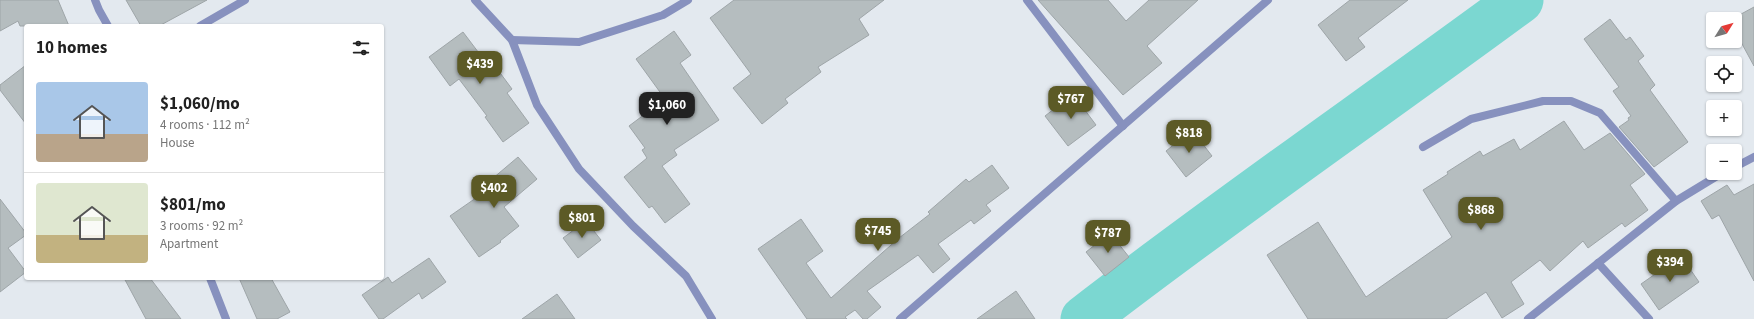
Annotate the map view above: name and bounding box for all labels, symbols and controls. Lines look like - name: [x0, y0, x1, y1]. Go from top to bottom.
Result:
- north arrow: [1706, 12, 1742, 48]
- map controls: [1706, 12, 1742, 180]
- text: 10 homes: [36, 36, 107, 60]
- icon: filters: [350, 37, 372, 59]
- pin: $439: [456, 51, 504, 85]
- text: $439: [466, 55, 494, 73]
- button: locate: [1706, 56, 1742, 92]
- pin: $767: [1047, 86, 1095, 120]
- text: $767: [1057, 90, 1085, 108]
- text: $1,060/mo: [160, 92, 240, 116]
- pin: $1,060: [634, 92, 700, 126]
- text: $1,060: [648, 96, 686, 114]
- icon: home: [68, 98, 116, 146]
- button: +: [1706, 100, 1742, 136]
- text: 4 rooms · 112 m²: [160, 116, 250, 134]
- pin: $818: [1165, 120, 1213, 154]
- text: $818: [1175, 124, 1203, 142]
- text: House: [160, 134, 195, 152]
- button: −: [1706, 144, 1742, 180]
- pin: $402: [470, 175, 518, 209]
- text: $402: [480, 179, 508, 197]
- text: $801/mo: [160, 193, 226, 217]
- pin: $868: [1457, 197, 1505, 231]
- icon: home: [68, 199, 116, 247]
- text: $868: [1467, 201, 1495, 219]
- pin: $801: [558, 205, 606, 239]
- text: $801: [568, 209, 596, 227]
- text: 3 rooms · 92 m²: [160, 217, 243, 235]
- pin: $745: [854, 218, 902, 252]
- pin: $787: [1084, 220, 1132, 254]
- text: $745: [864, 222, 892, 240]
- text: $787: [1094, 224, 1122, 242]
- text: Apartment: [160, 235, 218, 253]
- pin: $394: [1646, 249, 1694, 283]
- text: $394: [1656, 253, 1684, 271]

